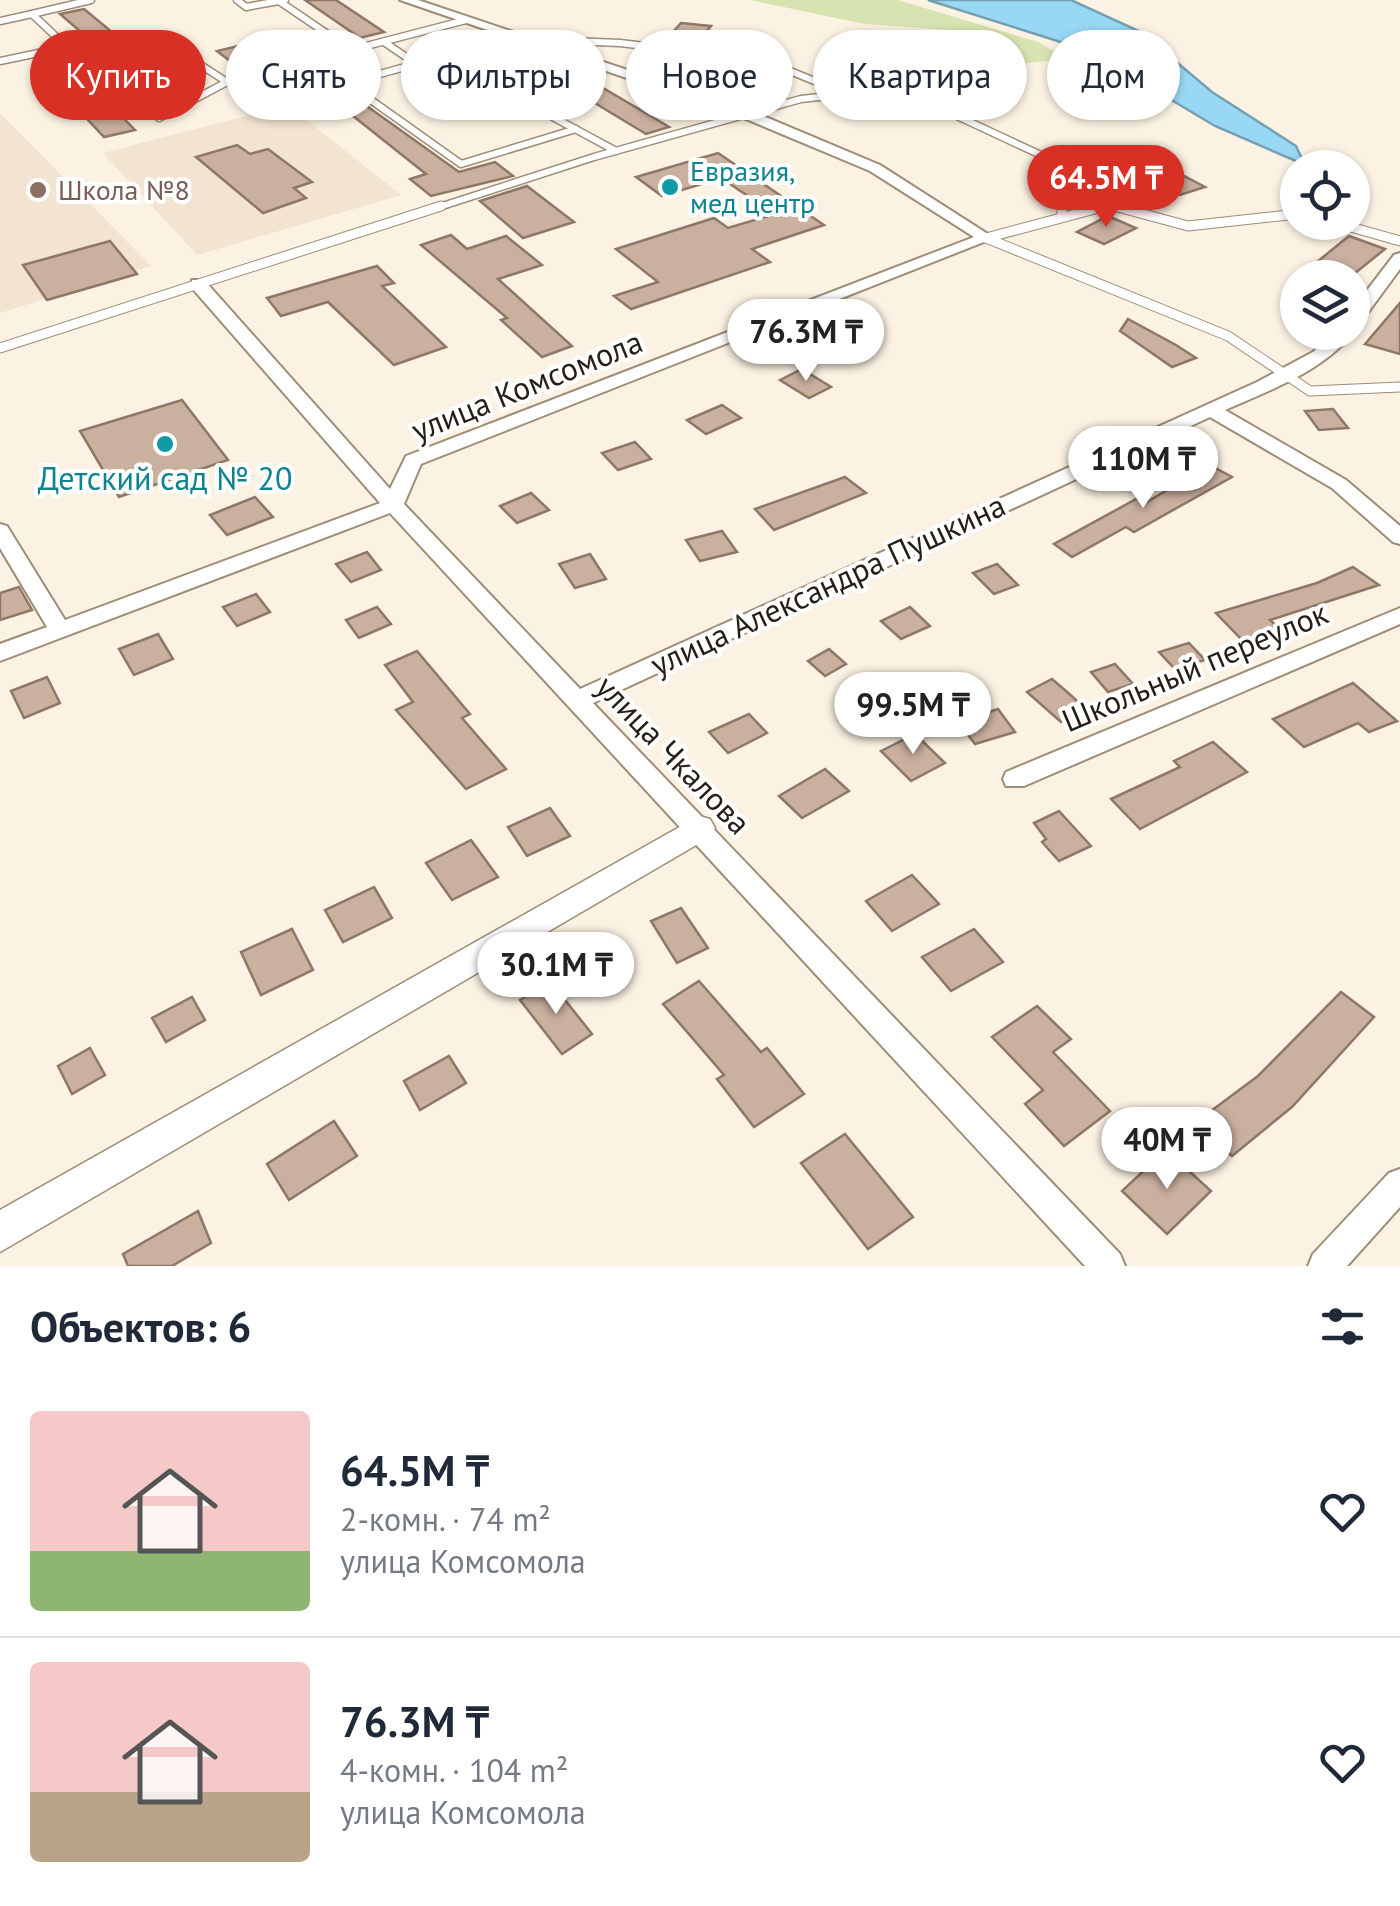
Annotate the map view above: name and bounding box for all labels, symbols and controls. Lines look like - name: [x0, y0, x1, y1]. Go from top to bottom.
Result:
- chip: Купить: [30, 30, 206, 120]
- chip: Снять: [226, 30, 381, 120]
- chip: Фильтры: [401, 30, 606, 120]
- chip: Новое: [626, 30, 793, 120]
- chip: Квартира: [813, 30, 1027, 120]
- chip: Дом: [1047, 30, 1180, 120]
- pin: 64.5M ₸: [1014, 145, 1198, 230]
- map controls: [1280, 150, 1370, 350]
- button: locate: [1280, 150, 1370, 240]
- place label: Евразия, мед центр: [690, 152, 815, 221]
- text: 64.5M ₸: [1049, 156, 1163, 198]
- place label: Школа №8: [58, 171, 190, 208]
- marker: Евразия, мед центр: [659, 176, 681, 198]
- marker: Школа №8: [27, 179, 49, 201]
- button: layers: [1280, 260, 1370, 350]
- pin: 76.3M ₸: [714, 299, 898, 384]
- text: 76.3M ₸: [749, 310, 863, 352]
- street label: улица Комсомола: [405, 320, 648, 451]
- pin: 110M ₸: [1062, 426, 1224, 511]
- marker: Детский сад № 20: [154, 433, 176, 455]
- text: 110M ₸: [1090, 437, 1196, 479]
- place label: Детский сад № 20: [38, 457, 292, 499]
- street label: улица Александра Пушкина: [643, 483, 1012, 685]
- street label: Школьный переулок: [1055, 591, 1335, 741]
- street label: улица Чкалова: [587, 666, 760, 843]
- pin: 99.5M ₸: [821, 672, 1005, 757]
- text: 99.5M ₸: [856, 683, 970, 725]
- pin: 30.1M ₸: [464, 932, 648, 1017]
- text: 30.1M ₸: [499, 943, 613, 985]
- pin: 40M ₸: [1097, 1107, 1237, 1192]
- text: 40M ₸: [1123, 1118, 1211, 1160]
- text: Объектов: 6: [30, 1299, 251, 1354]
- icon: filters: [1315, 1299, 1370, 1354]
- text: 64.5M ₸: [340, 1443, 489, 1498]
- icon: home: [110, 1451, 230, 1571]
- icon: heart: [1315, 1484, 1370, 1539]
- text: 2-комн. · 74 m²: [340, 1498, 551, 1540]
- text: улица Комсомола: [340, 1540, 586, 1582]
- text: 76.3M ₸: [340, 1694, 489, 1749]
- icon: home: [110, 1702, 230, 1822]
- icon: heart: [1315, 1735, 1370, 1790]
- text: 4-комн. · 104 m²: [340, 1749, 568, 1791]
- text: улица Комсомола: [340, 1791, 586, 1833]

